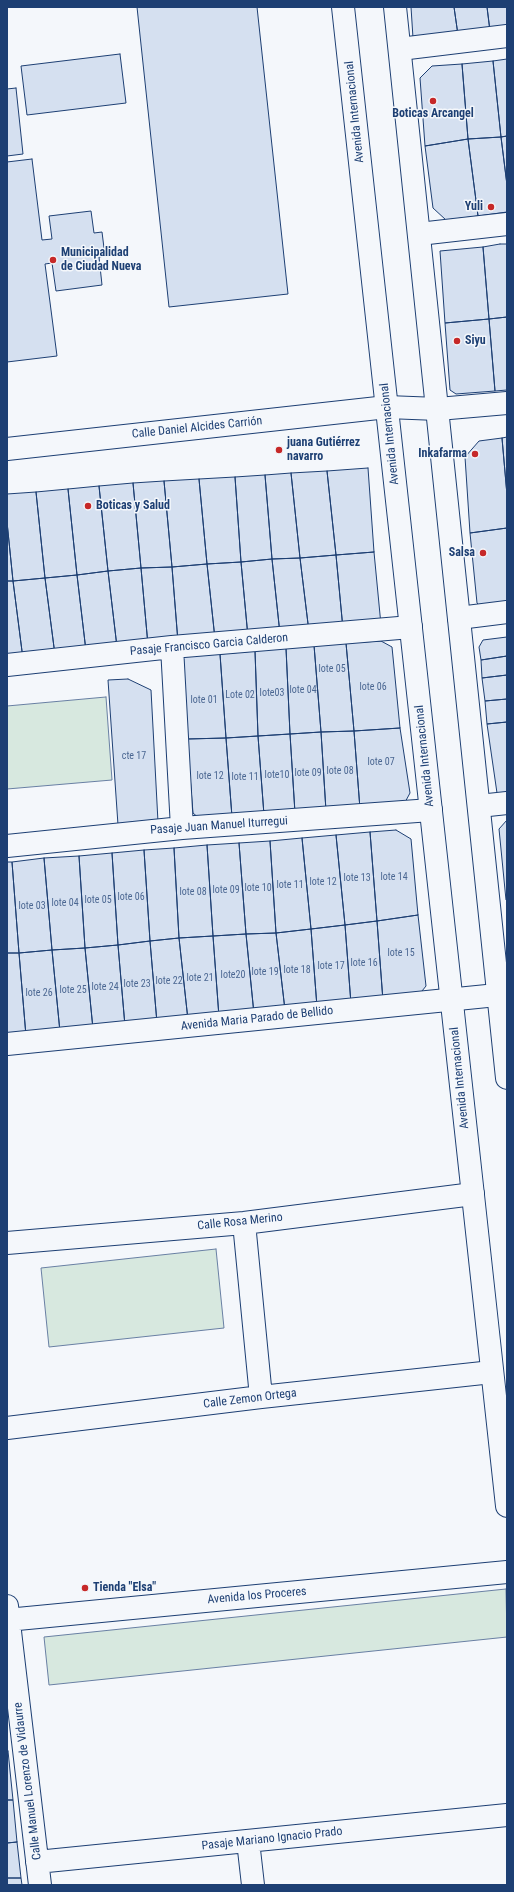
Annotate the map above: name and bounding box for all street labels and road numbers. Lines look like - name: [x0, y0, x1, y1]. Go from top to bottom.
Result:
- street label: Avenida Internacional: [342, 60, 368, 164]
- street label: Avenida Internacional: [377, 382, 403, 486]
- street label: Calle Daniel Alcides Carrión: [131, 414, 263, 442]
- street label: Pasaje Francisco Garcia Calderon: [129, 631, 289, 659]
- street label: Avenida Internacional: [412, 704, 438, 808]
- street label: Pasaje Juan Manuel Iturregui: [150, 814, 288, 838]
- street label: Avenida Maria Parado de Bellido: [180, 1004, 334, 1034]
- street label: Avenida Internacional: [447, 1026, 473, 1130]
- street label: Calle Rosa Merino: [197, 1210, 283, 1234]
- street label: Calle Zemon Ortega: [203, 1386, 297, 1412]
- street label: Avenida los Proceres: [207, 1584, 307, 1608]
- street label: Calle Manuel Lorenzo de Vidaurre: [11, 1701, 45, 1861]
- street label: Pasaje Mariano Ignacio Prado: [201, 1824, 343, 1854]

